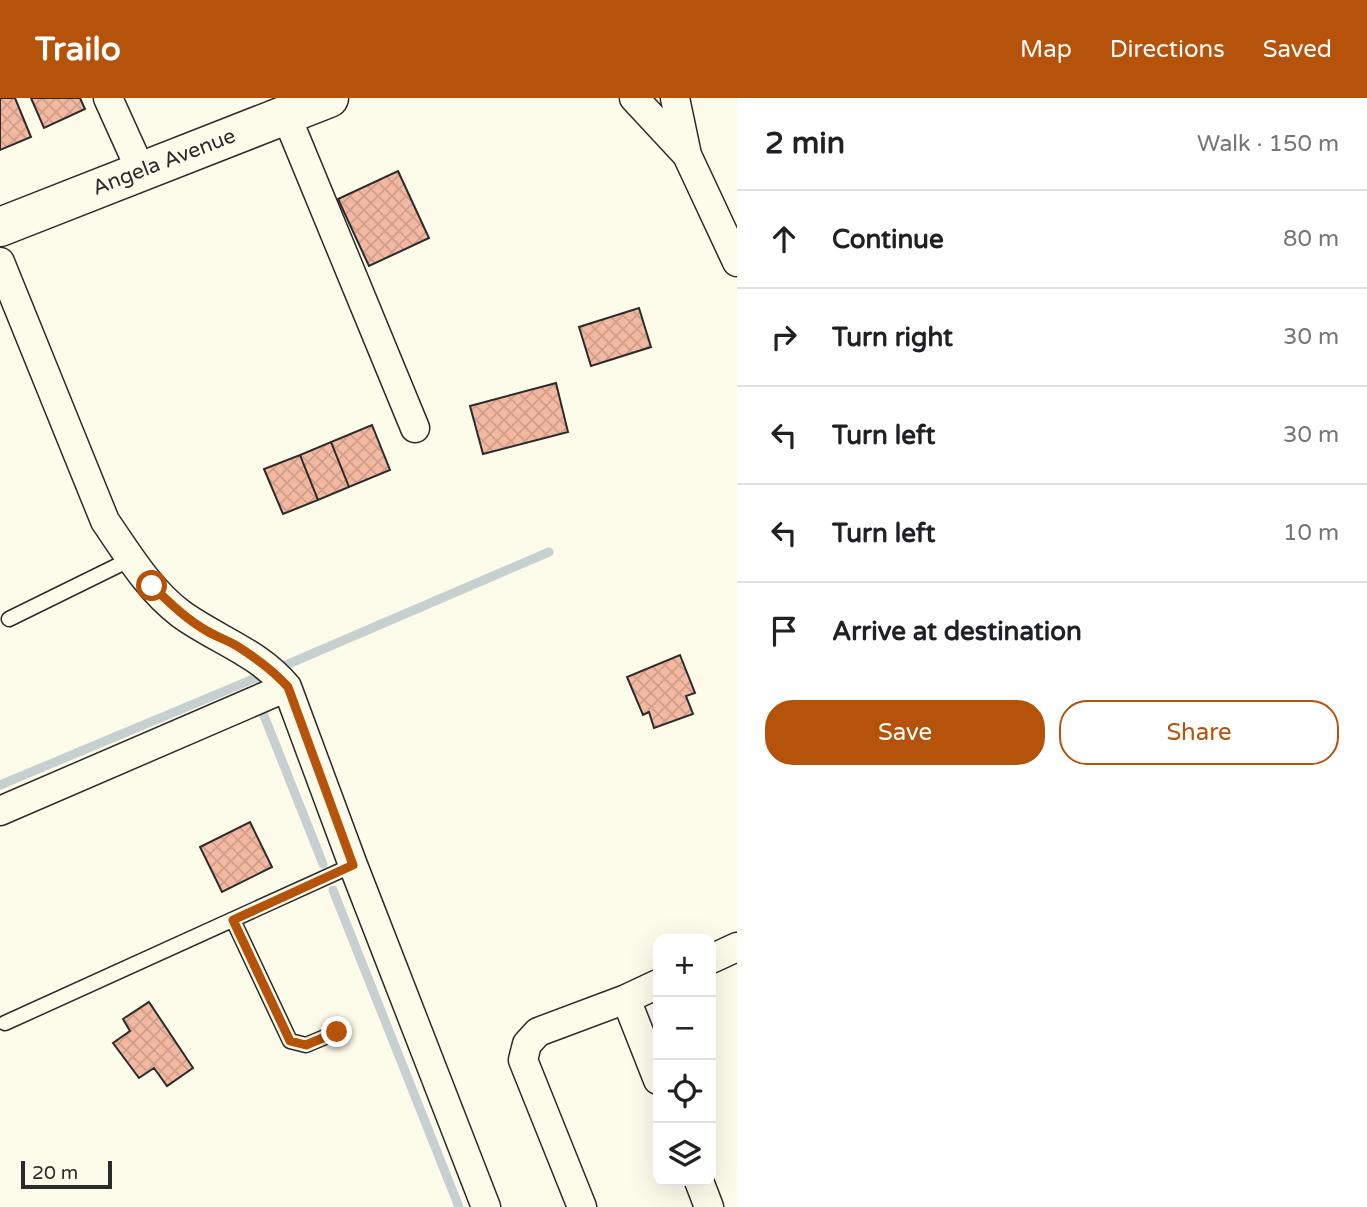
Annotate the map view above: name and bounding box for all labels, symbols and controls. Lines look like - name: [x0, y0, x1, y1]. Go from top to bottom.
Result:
- text: Trailo: [35, 30, 121, 69]
- text: Map: [1020, 35, 1072, 64]
- text: Directions: [1110, 35, 1225, 64]
- text: Saved: [1263, 35, 1332, 64]
- street label: Angela Avenue: [89, 123, 239, 201]
- text: 2 min: [765, 125, 845, 162]
- text: Walk · 150 m: [1197, 130, 1339, 158]
- icon: ahead: [765, 220, 803, 258]
- text: Continue: [832, 224, 944, 255]
- text: 80 m: [1283, 225, 1339, 253]
- icon: right: [765, 318, 803, 356]
- text: Turn right: [832, 322, 953, 353]
- text: 30 m: [1283, 323, 1339, 351]
- icon: left: [765, 416, 803, 454]
- text: Turn left: [832, 420, 935, 451]
- text: 30 m: [1283, 421, 1339, 449]
- icon: left: [765, 514, 803, 552]
- text: Turn left: [832, 518, 935, 549]
- text: 10 m: [1283, 519, 1339, 547]
- route start: [136, 570, 167, 601]
- icon: arrive: [765, 612, 803, 650]
- text: Arrive at destination: [832, 616, 1082, 647]
- button: Save: [765, 700, 1045, 765]
- button: Share: [1059, 700, 1339, 765]
- map controls: [653, 934, 716, 1186]
- button: +: [653, 934, 716, 997]
- button: −: [653, 997, 716, 1060]
- route end: [321, 1016, 352, 1047]
- button: locate: [653, 1060, 716, 1123]
- button: layers: [653, 1123, 716, 1186]
- scale bar: [21, 1158, 112, 1190]
- text: 20 m: [32, 1162, 78, 1184]

